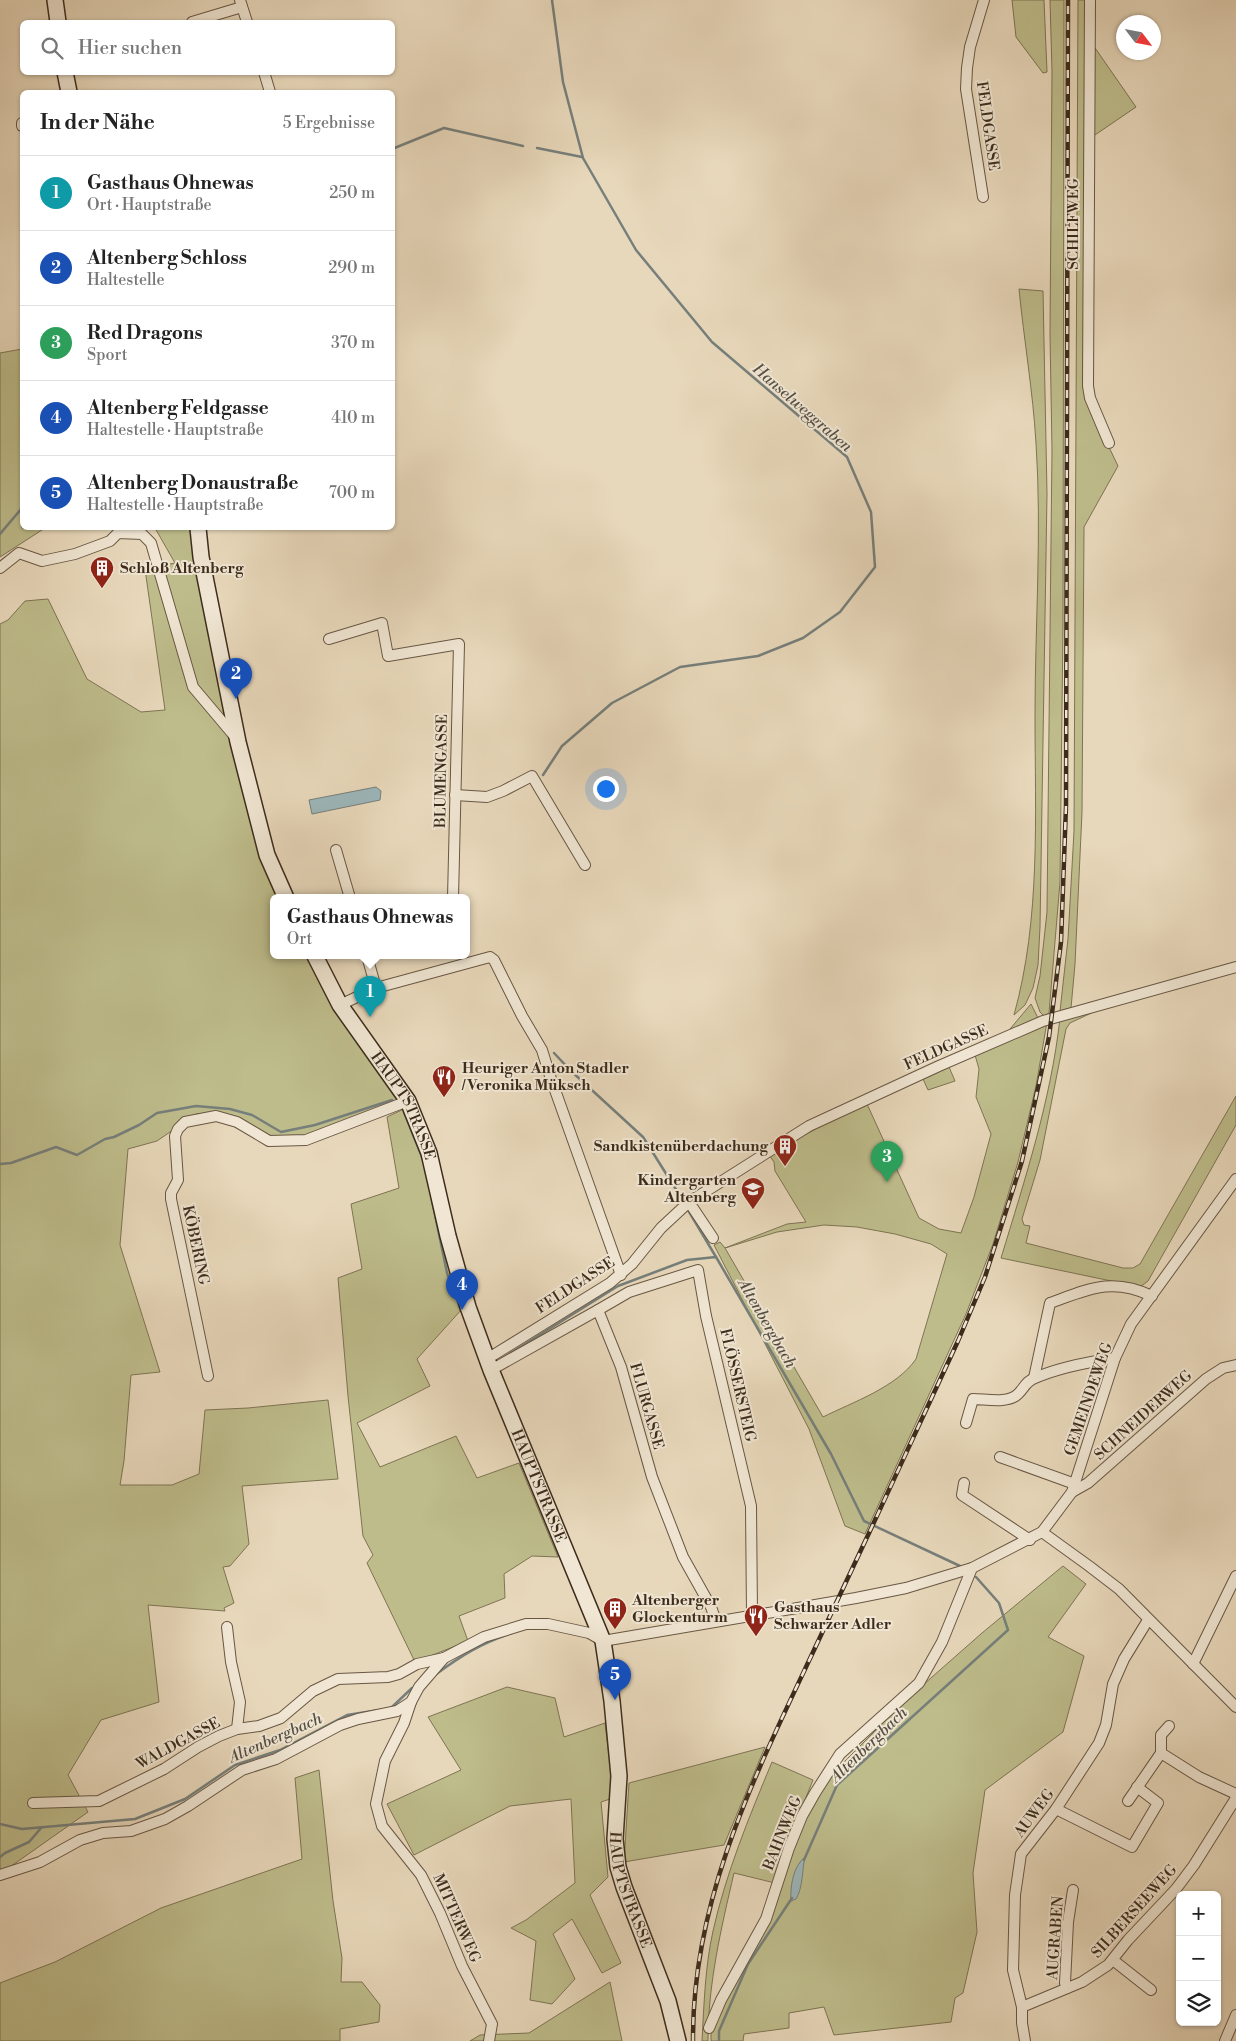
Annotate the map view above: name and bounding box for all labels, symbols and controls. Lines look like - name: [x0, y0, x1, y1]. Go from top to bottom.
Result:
- north arrow: [1116, 15, 1161, 60]
- search box: [20, 20, 395, 75]
- icon: search: [38, 34, 66, 62]
- text: Hier suchen: [78, 36, 182, 60]
- street label: FELDGASSE: [972, 80, 1003, 172]
- text: In der Nähe: [40, 110, 155, 136]
- text: 5 Ergebnisse: [283, 113, 375, 133]
- text: Gasthaus Ohnewas: [87, 171, 254, 195]
- street label: SCHILFWEG: [1064, 178, 1083, 270]
- text: 1: [52, 183, 60, 203]
- text: 250 m: [329, 183, 375, 203]
- text: Ort · Hauptstraße: [87, 195, 212, 215]
- text: Altenberg Schloss: [87, 246, 247, 270]
- text: 2: [51, 258, 61, 278]
- text: 290 m: [328, 258, 375, 278]
- text: Haltestelle: [87, 270, 165, 290]
- text: Red Dragons: [87, 321, 203, 345]
- text: 3: [51, 333, 61, 353]
- text: 370 m: [331, 333, 375, 353]
- text: Sport: [87, 345, 127, 365]
- water label: Hanselweggraben: [748, 358, 857, 457]
- text: Altenberg Feldgasse: [87, 396, 269, 420]
- text: 4: [51, 408, 61, 428]
- text: 410 m: [331, 408, 375, 428]
- text: Haltestelle · Hauptstraße: [87, 420, 264, 440]
- text: Altenberg Donaustraße: [87, 471, 299, 495]
- text: 5: [51, 483, 61, 503]
- text: 700 m: [329, 483, 375, 503]
- text: Haltestelle · Hauptstraße: [87, 495, 264, 515]
- building icon: Schloß Altenberg: [89, 555, 115, 589]
- place label: Schloß Altenberg: [120, 559, 244, 578]
- pin: 2: [220, 658, 252, 699]
- street label: BLUMENGASSE: [431, 714, 452, 829]
- your location: [593, 776, 619, 802]
- popup: [270, 894, 470, 959]
- text: Gasthaus Ohnewas: [287, 905, 453, 929]
- text: Ort: [287, 929, 312, 949]
- pin: 1: [354, 976, 386, 1017]
- street label: FELDGASSE: [901, 1020, 991, 1074]
- street label: HAUPTSTRASSE: [366, 1048, 439, 1162]
- place label: Heuriger Anton Stadler / Veronika Müksch: [461, 1059, 630, 1095]
- restaurant icon: Heuriger Anton Stadler / Veronika Müksch: [431, 1064, 457, 1098]
- building icon: Sandkistenüberdachung: [772, 1133, 798, 1167]
- place label: Sandkistenüberdachung: [594, 1137, 769, 1156]
- pin: 3: [871, 1141, 903, 1182]
- place label: Kindergarten Altenberg: [638, 1171, 737, 1207]
- school or university icon: Kindergarten Altenberg: [740, 1176, 766, 1210]
- street label: KÖBERING: [178, 1203, 214, 1287]
- street label: FELDGASSE: [532, 1253, 618, 1318]
- pin: 4: [446, 1269, 478, 1310]
- water label: Altenbergbach: [732, 1274, 801, 1372]
- street label: FLÖSSERSTEIG: [715, 1326, 761, 1444]
- street label: GEMEINDEWEG: [1060, 1340, 1117, 1458]
- street label: FLURGASSE: [625, 1361, 668, 1452]
- street label: SCHNEIDERWEG: [1090, 1366, 1196, 1464]
- street label: HAUPTSTRASSE: [507, 1426, 570, 1545]
- place label: Altenberger Glockenturm: [631, 1591, 728, 1627]
- building icon: Altenberger Glockenturm: [602, 1596, 628, 1630]
- place label: Gasthaus Schwarzer Adler: [774, 1598, 892, 1634]
- restaurant icon: Gasthaus Schwarzer Adler: [743, 1603, 769, 1637]
- pin: 5: [599, 1659, 631, 1700]
- water label: Altenbergbach: [824, 1703, 912, 1788]
- water label: Altenbergbach: [224, 1708, 325, 1768]
- street label: WALDGASSE: [132, 1713, 224, 1774]
- street label: AUWEG: [1009, 1785, 1059, 1842]
- street label: BAHNWEG: [759, 1793, 806, 1874]
- street label: HAUPTSTRASSE: [605, 1831, 656, 1951]
- street label: SILBERSEEWEG: [1087, 1861, 1181, 1962]
- street label: MITTERWEG: [428, 1871, 485, 1966]
- map controls: [1176, 1891, 1221, 2026]
- button: +: [1176, 1891, 1221, 1936]
- street label: AUGRABEN: [1043, 1895, 1068, 1982]
- button: −: [1176, 1936, 1221, 1981]
- button: layers: [1176, 1981, 1221, 2026]

